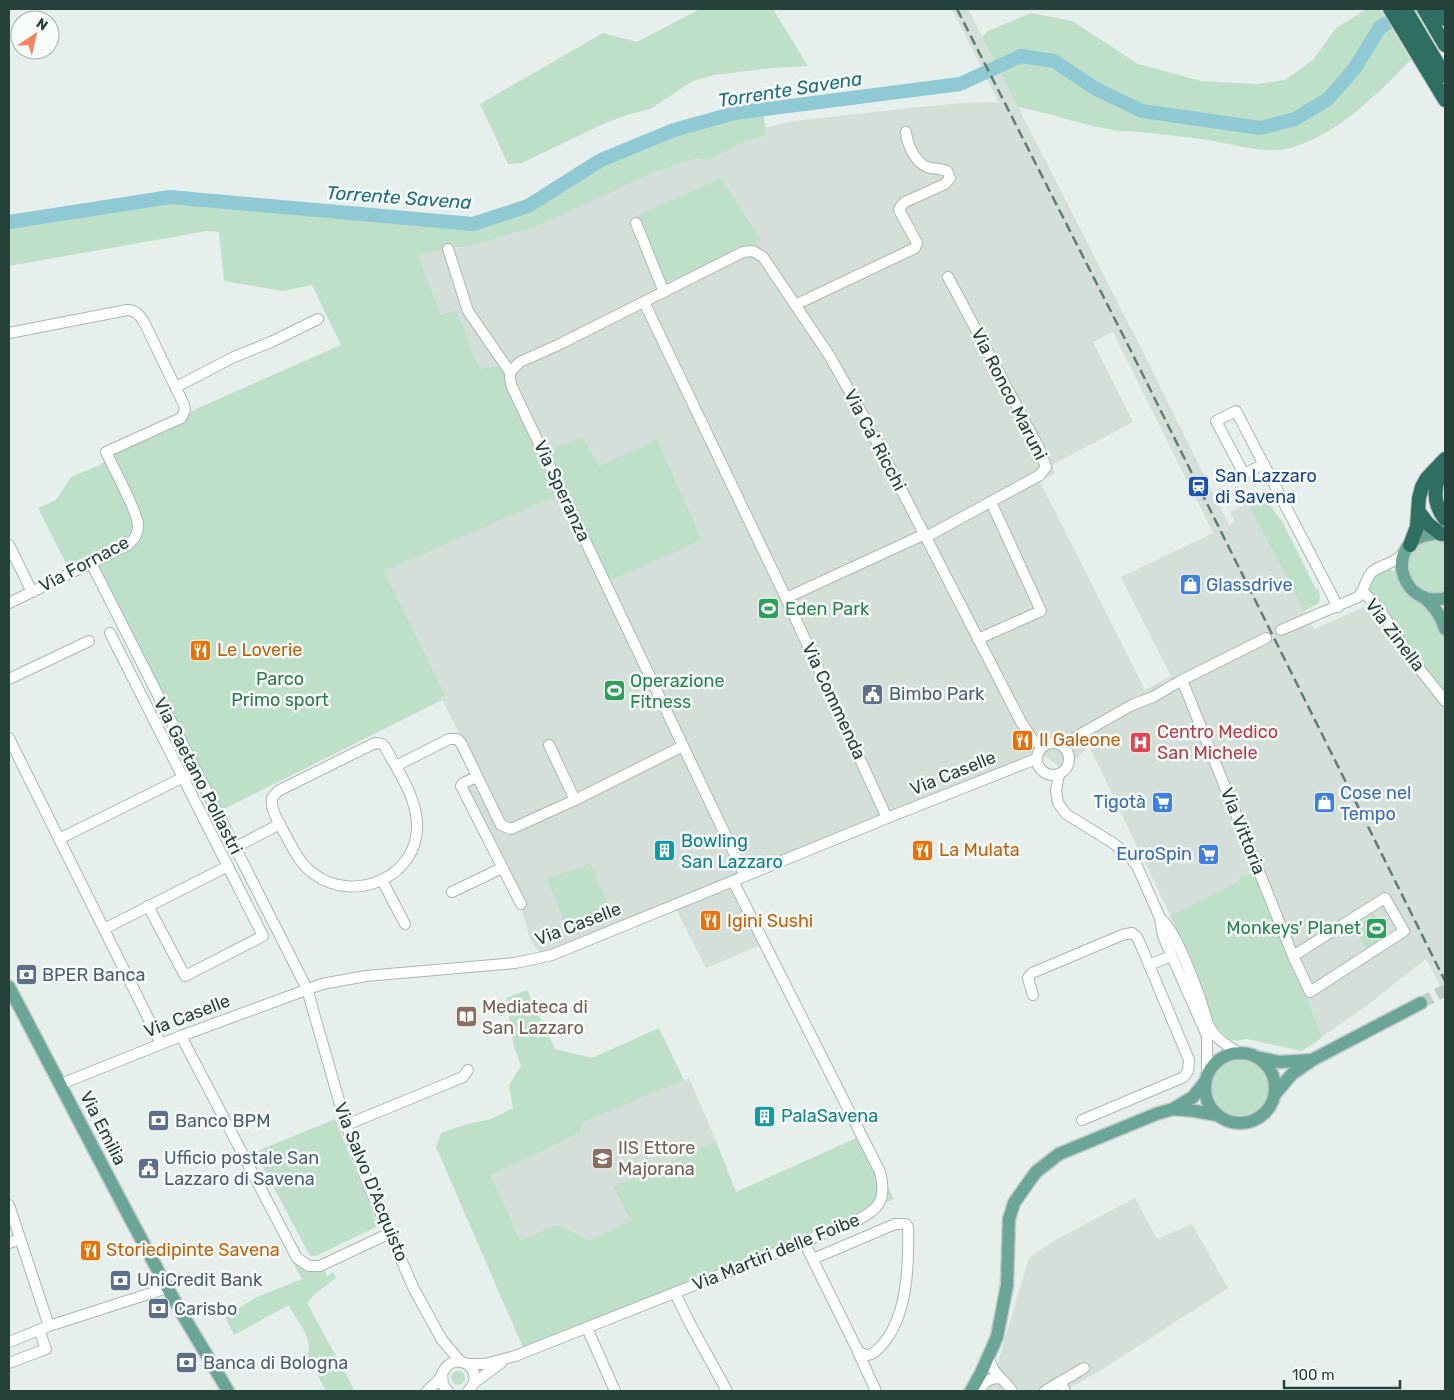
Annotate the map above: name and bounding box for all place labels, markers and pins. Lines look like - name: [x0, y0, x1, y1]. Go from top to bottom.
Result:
- place label: San Lazzaro di Savena: [1215, 465, 1317, 508]
- station icon: San Lazzaro di Savena: [1187, 474, 1211, 498]
- shop icon: Glassdrive: [1178, 573, 1202, 597]
- place label: Glassdrive: [1206, 574, 1293, 596]
- sports icon: Eden Park: [757, 597, 781, 621]
- place label: Eden Park: [785, 598, 870, 620]
- restaurant icon: Le Loverie: [189, 638, 213, 662]
- place label: Le Loverie: [217, 639, 302, 661]
- place label: Operazione Fitness: [630, 670, 724, 713]
- sports icon: Operazione Fitness: [602, 679, 626, 703]
- public building icon: Bimbo Park: [861, 682, 885, 706]
- place label: Bimbo Park: [889, 683, 985, 705]
- place label: Centro Medico San Michele: [1157, 721, 1278, 764]
- restaurant icon: Il Galeone: [1011, 728, 1035, 752]
- place label: Il Galeone: [1039, 729, 1121, 751]
- hospital icon: Centro Medico San Michele: [1129, 730, 1153, 754]
- place label: Cose nel Tempo: [1340, 782, 1411, 825]
- supermarket icon: Tigotà: [1150, 790, 1174, 814]
- place label: Tigotà: [1093, 791, 1146, 813]
- shop icon: Cose nel Tempo: [1312, 791, 1336, 815]
- place label: Bowling San Lazzaro: [681, 830, 783, 873]
- restaurant icon: La Mulata: [911, 838, 935, 862]
- building icon: Bowling San Lazzaro: [653, 839, 677, 863]
- place label: La Mulata: [939, 839, 1020, 861]
- supermarket icon: EuroSpin: [1196, 842, 1220, 866]
- place label: EuroSpin: [1116, 843, 1192, 865]
- restaurant icon: Igini Sushi: [699, 909, 723, 933]
- place label: Igini Sushi: [727, 910, 813, 932]
- sports icon: Monkeys' Planet: [1365, 916, 1389, 940]
- place label: Monkeys' Planet: [1226, 917, 1361, 939]
- bank icon: BPER Banca: [14, 963, 38, 987]
- place label: BPER Banca: [42, 964, 145, 986]
- place label: Mediateca di San Lazzaro: [482, 996, 588, 1039]
- library icon: Mediateca di San Lazzaro: [454, 1005, 478, 1029]
- building icon: PalaSavena: [753, 1104, 777, 1128]
- place label: PalaSavena: [781, 1105, 878, 1127]
- bank icon: Banco BPM: [147, 1109, 171, 1133]
- place label: Banco BPM: [175, 1110, 270, 1132]
- place label: IIS Ettore Majorana: [618, 1137, 695, 1180]
- school or university icon: IIS Ettore Majorana: [590, 1146, 614, 1170]
- place label: Ufficio postale San Lazzaro di Savena: [164, 1147, 319, 1190]
- public building icon: Ufficio postale San Lazzaro di Savena: [136, 1156, 160, 1180]
- restaurant icon: Storiedipinte Savena: [78, 1238, 102, 1262]
- place label: Storiedipinte Savena: [106, 1239, 280, 1261]
- bank icon: UniCredit Bank: [109, 1268, 133, 1292]
- place label: UniCredit Bank: [137, 1269, 263, 1291]
- bank icon: Carisbo: [146, 1297, 170, 1321]
- place label: Carisbo: [174, 1298, 237, 1320]
- bank icon: Banca di Bologna: [175, 1351, 199, 1375]
- place label: Banca di Bologna: [203, 1352, 348, 1374]

